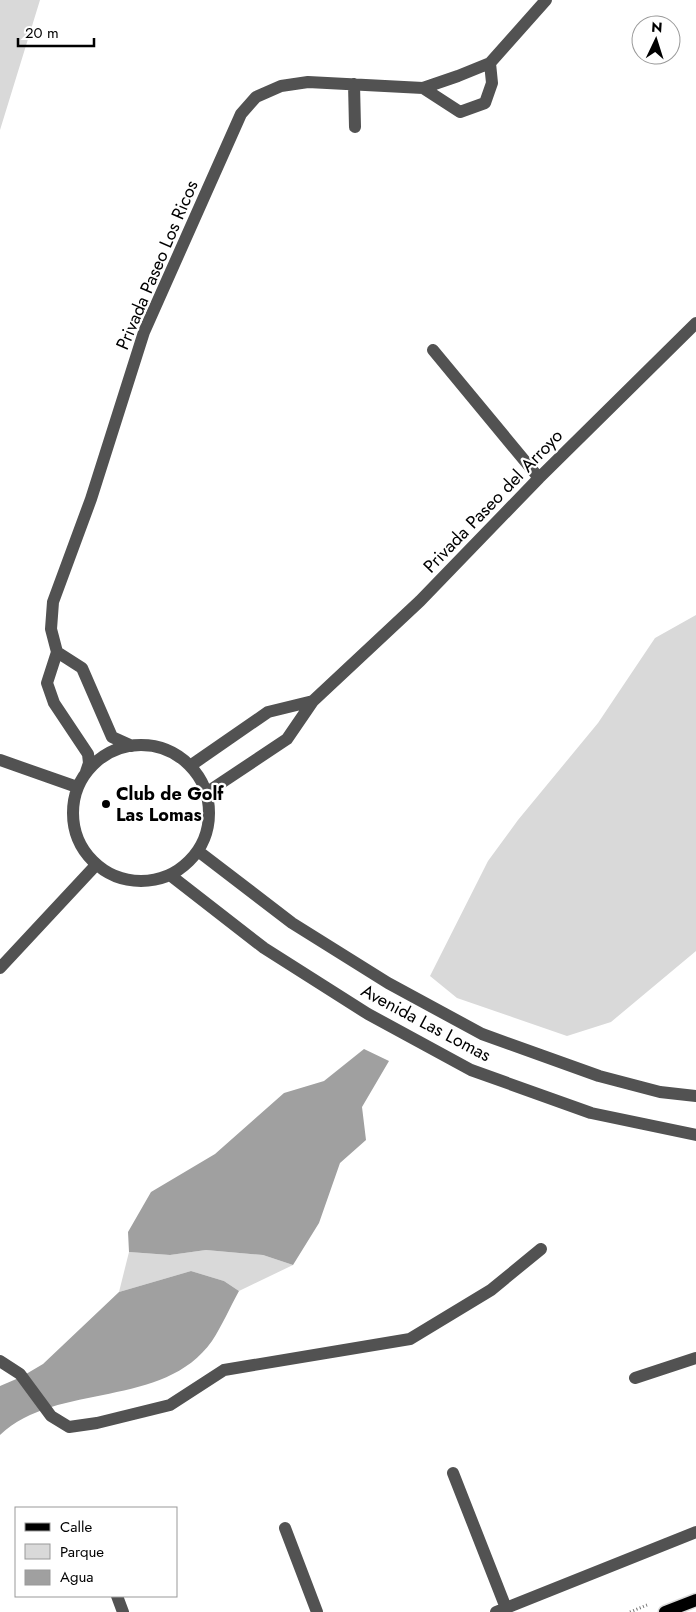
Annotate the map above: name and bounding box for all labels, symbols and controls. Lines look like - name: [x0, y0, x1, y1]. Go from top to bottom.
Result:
- scale bar: [18, 15, 94, 47]
- north arrow: [631, 15, 681, 65]
- text: N: [651, 17, 663, 37]
- text: 20 m: [25, 22, 59, 44]
- street label: Privada Paseo Los Ricos: [109, 176, 205, 354]
- street label: Privada Paseo del Arroyo: [417, 423, 569, 579]
- place label: Club de Golf Las Lomas: [116, 781, 224, 828]
- marker: Club de Golf Las Lomas: [100, 798, 112, 810]
- street label: Avenida Las Lomas: [356, 978, 496, 1068]
- legend: [15, 1507, 178, 1597]
- text: Calle: [60, 1516, 92, 1538]
- text: Parque: [60, 1541, 104, 1563]
- text: Agua: [60, 1566, 94, 1588]

